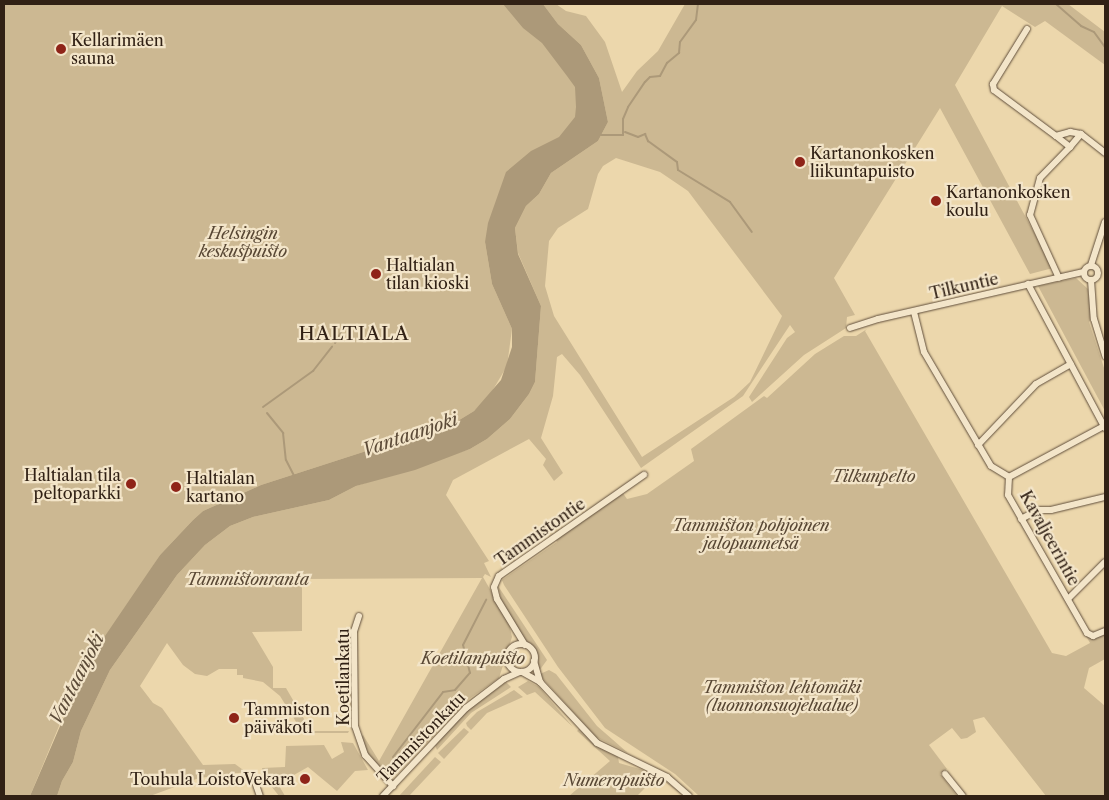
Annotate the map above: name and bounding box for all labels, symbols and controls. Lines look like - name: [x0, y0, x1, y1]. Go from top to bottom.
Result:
- place label: Kellarimäen sauna: [71, 30, 164, 68]
- marker: Kellarimäen sauna: [55, 43, 67, 55]
- place label: Kartanonkosken liikuntapuisto: [810, 143, 935, 181]
- marker: Kartanonkosken liikuntapuisto: [794, 156, 806, 168]
- place label: Kartanonkosken koulu: [946, 182, 1071, 220]
- marker: Kartanonkosken koulu: [930, 195, 942, 207]
- park label: Helsingin keskuspuisto: [199, 223, 287, 261]
- place label: Haltialan tilan kioski: [386, 255, 469, 293]
- marker: Haltialan tilan kioski: [370, 268, 382, 280]
- street label: Tilkuntie: [928, 269, 1000, 303]
- district label: HALTIALA: [298, 323, 410, 345]
- water label: Vantaanjoki: [359, 409, 461, 461]
- place label: Haltialan tila peltoparkki: [24, 465, 121, 503]
- park label: Tilkunpelto: [832, 466, 916, 486]
- place label: Haltialan kartano: [186, 468, 255, 506]
- marker: Haltialan tila peltoparkki: [125, 478, 137, 490]
- marker: Haltialan kartano: [170, 481, 182, 493]
- street label: Kavaljeerintie: [1016, 487, 1084, 589]
- street label: Tammistontie: [491, 494, 589, 570]
- park label: Tammiston pohjoinen jalopuumetsä: [672, 515, 830, 553]
- park label: Tammistonranta: [187, 569, 309, 589]
- street label: Koetilankatu: [333, 628, 353, 726]
- water label: Vantaanjoki: [45, 630, 109, 728]
- park label: Koetilanpuisto: [421, 648, 525, 668]
- park label: Tammiston lehtomäki (luonnonsuojelualue): [703, 677, 861, 715]
- street label: Tammistonkatu: [373, 688, 469, 786]
- place label: Tammiston päiväkoti: [244, 699, 330, 737]
- marker: Tammiston päiväkoti: [228, 712, 240, 724]
- place label: Touhula LoistoVekara: [130, 769, 295, 789]
- park label: Numeropuisto: [563, 770, 665, 790]
- marker: Touhula LoistoVekara: [299, 773, 311, 785]

